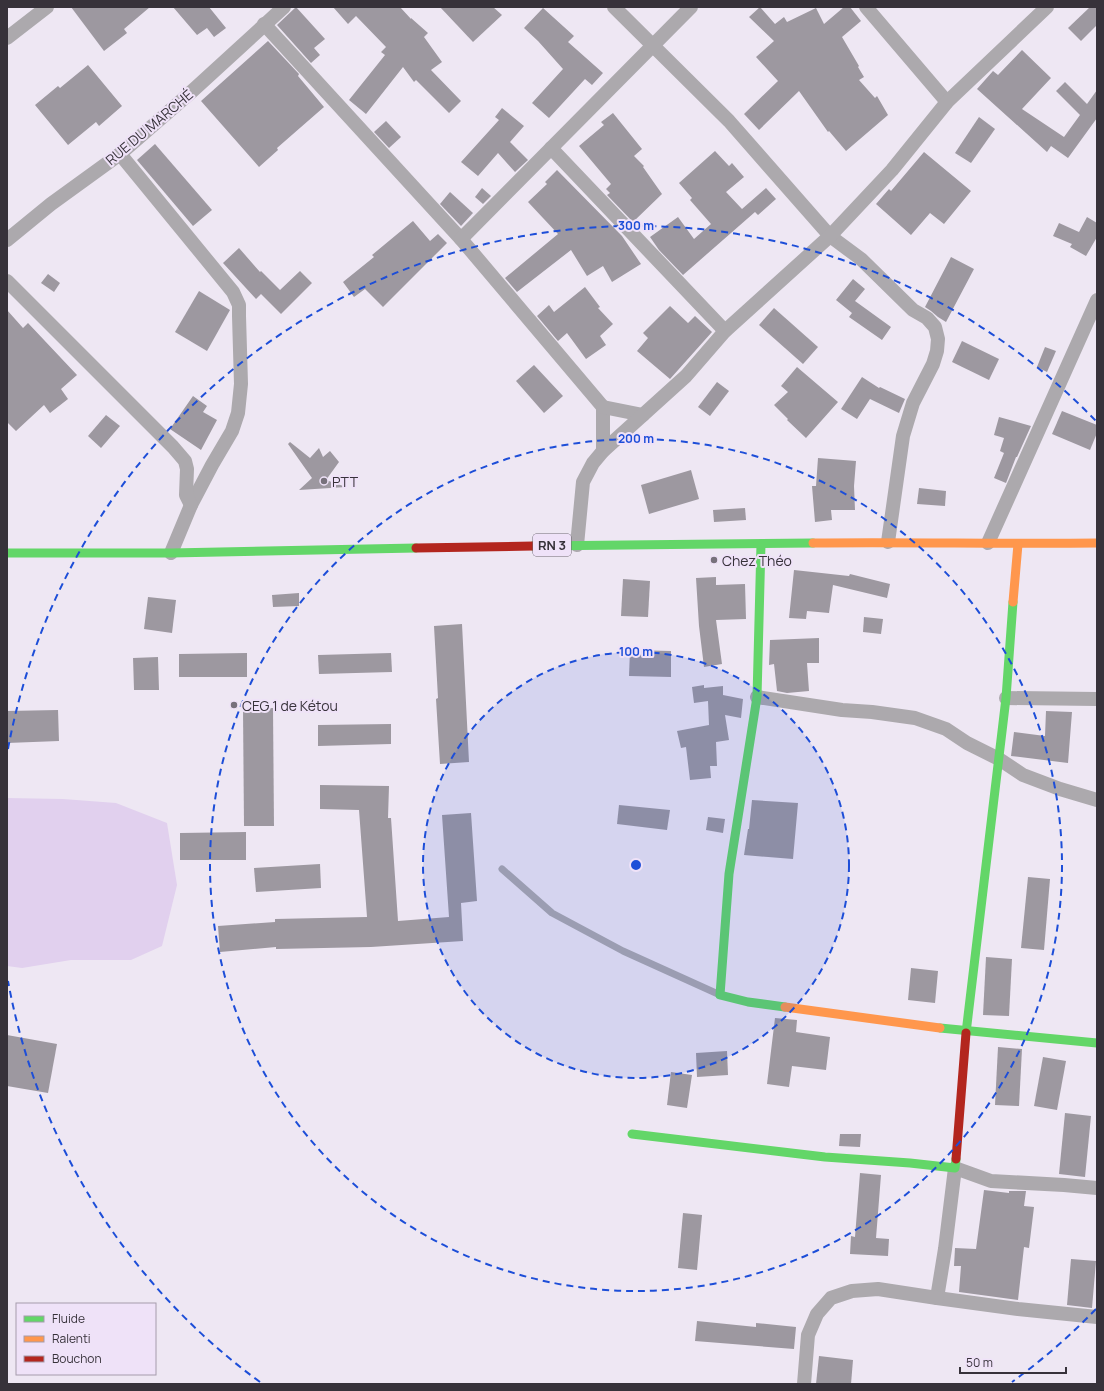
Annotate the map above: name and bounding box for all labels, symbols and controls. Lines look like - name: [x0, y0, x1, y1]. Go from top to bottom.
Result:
- street label: RUE DU MARCHÉ: [101, 85, 197, 169]
- text: 300 m: [618, 217, 654, 234]
- text: 200 m: [618, 430, 654, 447]
- place label: PTT: [332, 472, 359, 491]
- marker: PTT: [319, 476, 329, 486]
- road number: RN 3: [533, 534, 571, 556]
- place label: Chez Théo: [722, 551, 792, 570]
- marker: Chez Théo: [709, 555, 719, 565]
- text: 100 m: [619, 643, 653, 660]
- place label: CEG 1 de Kétou: [242, 696, 338, 715]
- marker: CEG 1 de Kétou: [229, 700, 239, 710]
- centre of rings: [629, 858, 643, 872]
- legend: [16, 1303, 156, 1375]
- text: Fluide: [52, 1310, 85, 1327]
- text: Ralenti: [52, 1330, 91, 1347]
- scale bar: [960, 1349, 1066, 1375]
- text: Bouchon: [52, 1350, 102, 1367]
- text: 50 m: [966, 1354, 993, 1371]

